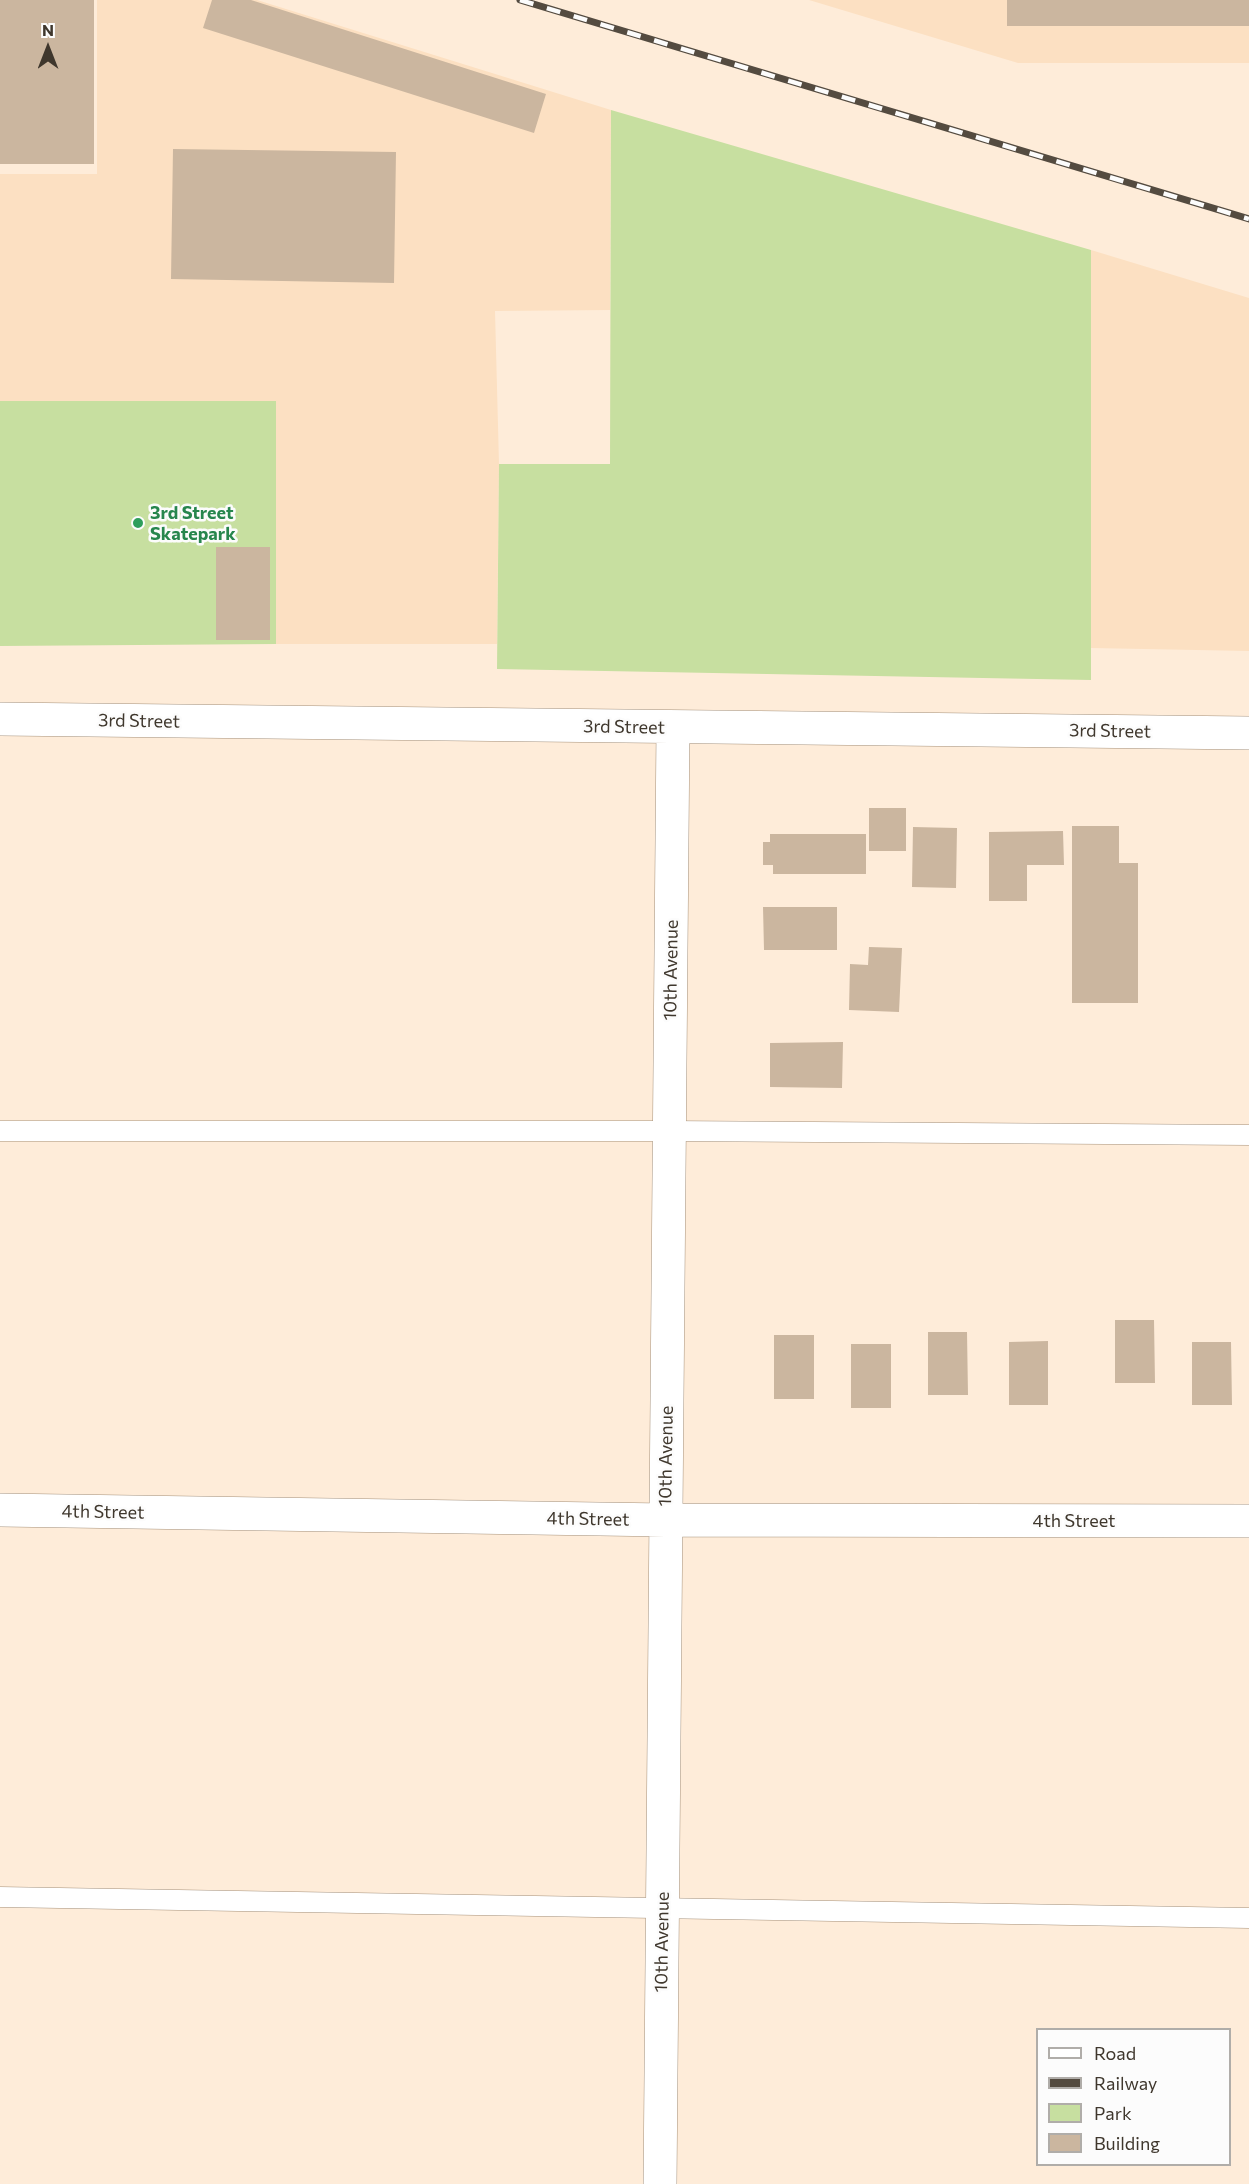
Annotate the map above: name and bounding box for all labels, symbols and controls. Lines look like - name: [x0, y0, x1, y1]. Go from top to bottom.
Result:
- north arrow: [18, 18, 78, 78]
- text: N: [42, 20, 54, 39]
- place label: 3rd Street Skatepark: [150, 502, 236, 544]
- marker: 3rd Street Skatepark: [131, 516, 145, 530]
- street label: 3rd Street: [98, 709, 180, 733]
- street label: 3rd Street: [583, 715, 665, 739]
- street label: 3rd Street: [1069, 719, 1151, 743]
- street label: 10th Avenue: [659, 920, 683, 1020]
- street label: 10th Avenue: [654, 1406, 678, 1506]
- street label: 4th Street: [61, 1500, 145, 1524]
- street label: 4th Street: [546, 1507, 630, 1531]
- street label: 4th Street: [1033, 1510, 1115, 1532]
- street label: 10th Avenue: [650, 1892, 674, 1992]
- legend: [1036, 2028, 1231, 2166]
- text: Road: [1094, 2042, 1136, 2064]
- text: Railway: [1094, 2072, 1157, 2094]
- text: Park: [1094, 2102, 1132, 2124]
- text: Building: [1094, 2132, 1160, 2154]

